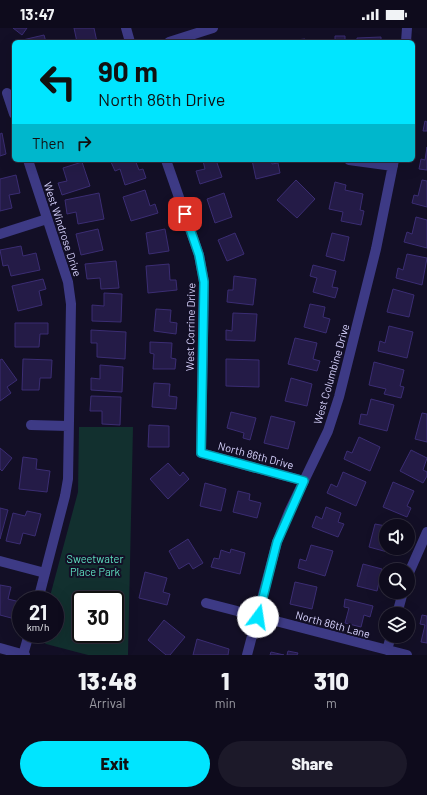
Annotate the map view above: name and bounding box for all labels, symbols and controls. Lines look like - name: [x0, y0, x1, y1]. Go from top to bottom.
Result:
- text: 13:47: [20, 5, 54, 23]
- text: 90 m: [98, 54, 158, 88]
- icon: left: [32, 56, 84, 108]
- text: North 86th Drive: [98, 88, 225, 110]
- icon: right: [73, 132, 95, 154]
- text: Then: [32, 134, 65, 152]
- street label: West Windrose Drive: [42, 180, 84, 278]
- pin: [168, 197, 202, 231]
- icon: arrive: [174, 203, 196, 225]
- street label: West Corrine Drive: [183, 283, 197, 371]
- street label: West Columbine Drive: [310, 322, 352, 426]
- street label: North 86th Drive: [217, 439, 295, 471]
- map controls: [379, 519, 415, 643]
- button: sound: [379, 519, 415, 555]
- park label: Sweetwater Place Park: [67, 552, 123, 578]
- button: search: [379, 563, 415, 599]
- speed limit sign: 30: [72, 591, 124, 643]
- position arrow: [237, 596, 279, 638]
- text: 21: [29, 600, 47, 624]
- button: layers: [379, 607, 415, 643]
- street label: North 86th Lane: [294, 608, 372, 640]
- text: km/h: [27, 621, 49, 633]
- text: 13:48: [78, 666, 137, 695]
- text: 1: [221, 666, 229, 695]
- text: 310: [314, 666, 349, 695]
- text: Arrival: [89, 695, 126, 711]
- text: min: [215, 695, 236, 711]
- text: m: [326, 695, 337, 711]
- button: Exit: [20, 741, 210, 787]
- button: Share: [218, 741, 407, 787]

